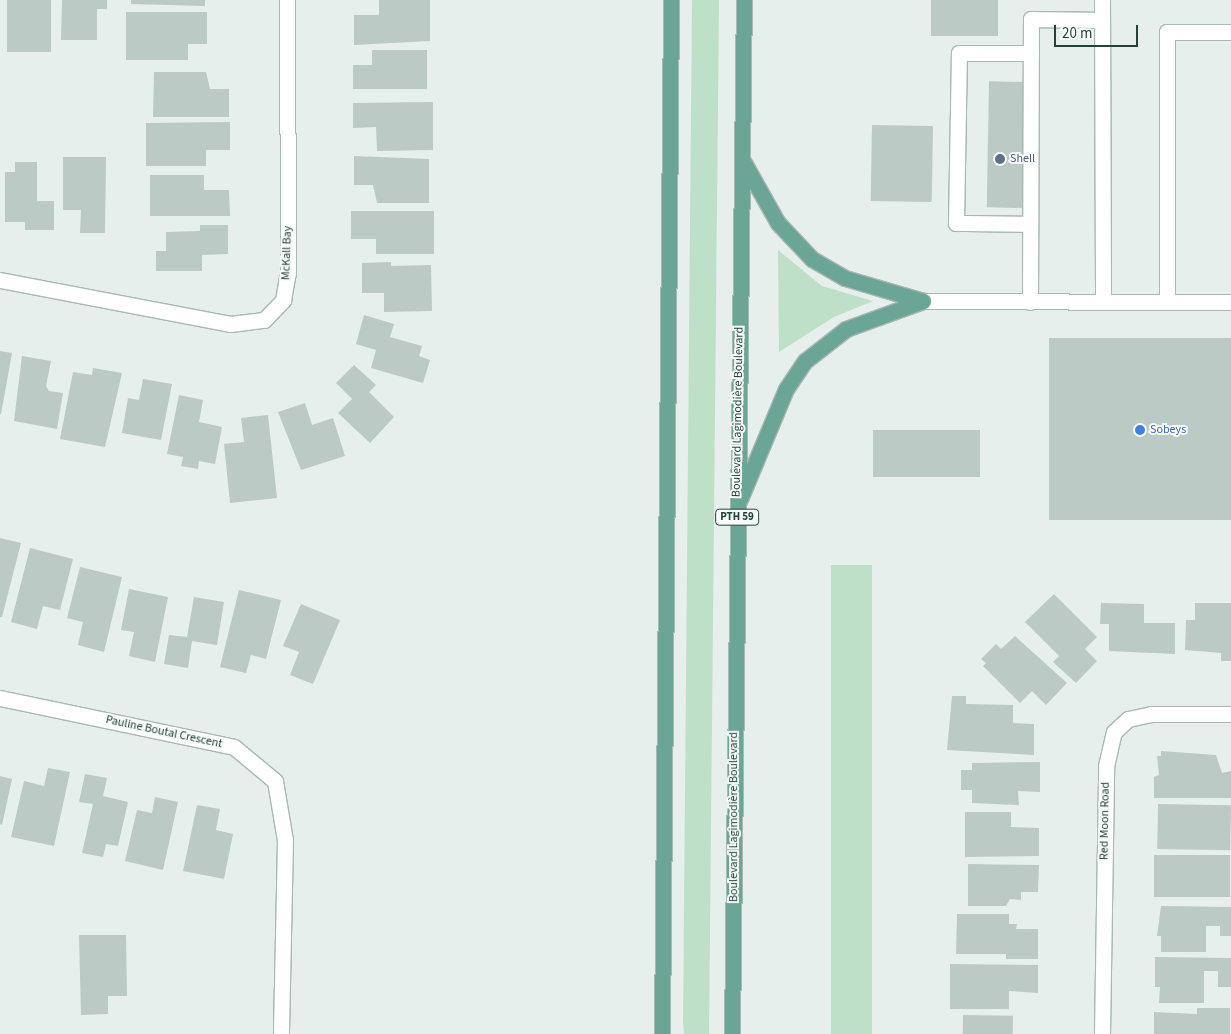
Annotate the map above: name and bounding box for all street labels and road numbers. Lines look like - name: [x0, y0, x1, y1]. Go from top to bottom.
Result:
- street label: McKall Bay: [279, 226, 295, 280]
- street label: Boulevard Lagimodière Boulevard: [729, 327, 747, 497]
- road number: PTH 59: [714, 508, 760, 526]
- street label: Pauline Boutal Crescent: [104, 713, 224, 751]
- street label: Boulevard Lagimodière Boulevard: [727, 732, 741, 902]
- street label: Red Moon Road: [1097, 782, 1113, 860]

